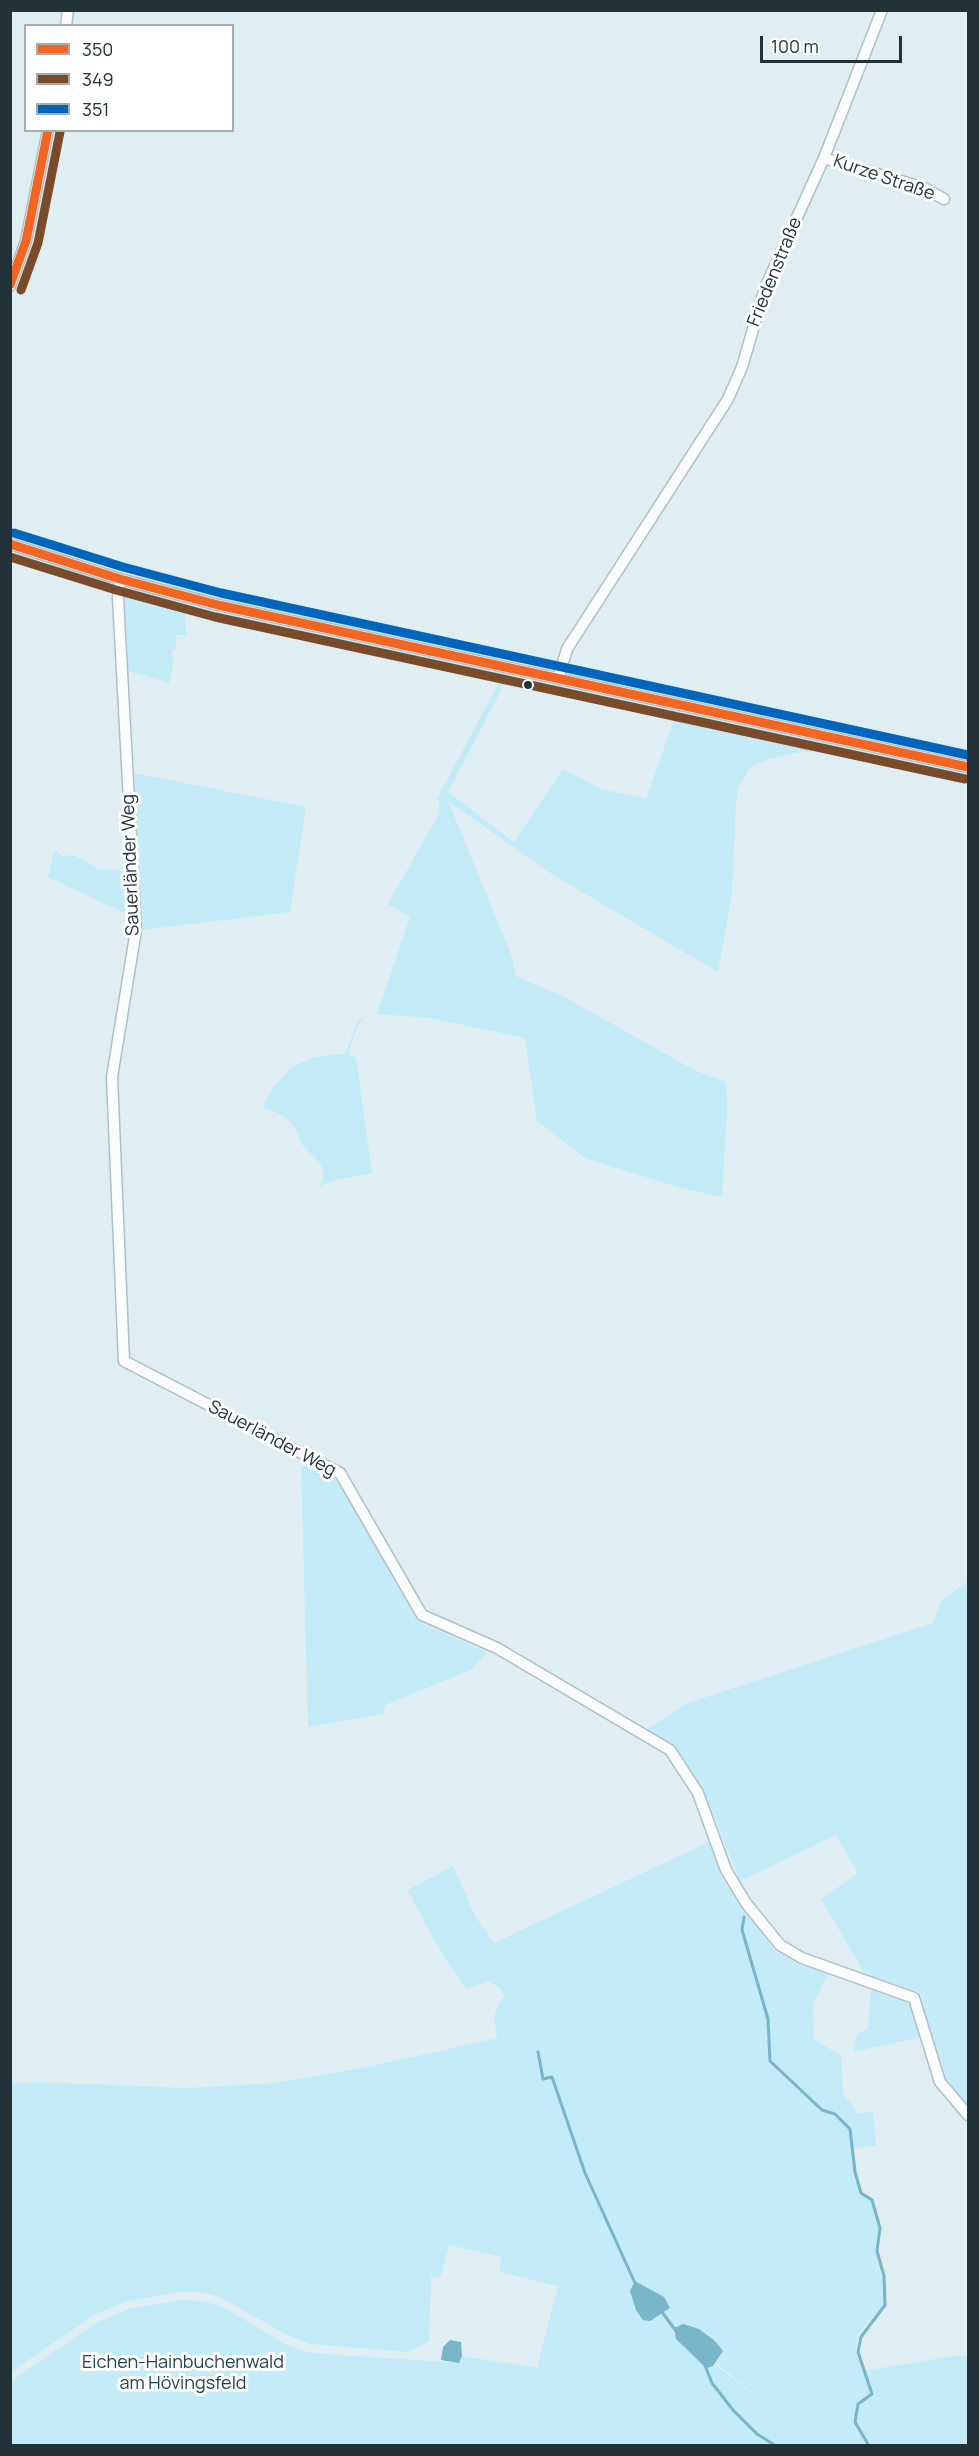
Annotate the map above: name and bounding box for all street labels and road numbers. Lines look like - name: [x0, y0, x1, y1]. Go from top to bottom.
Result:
- street label: Kurze Straße: [830, 151, 938, 205]
- street label: Friedenstraße: [743, 214, 807, 330]
- street label: Sauerländer Weg: [118, 794, 144, 936]
- street label: Sauerländer Weg: [204, 1396, 340, 1482]

